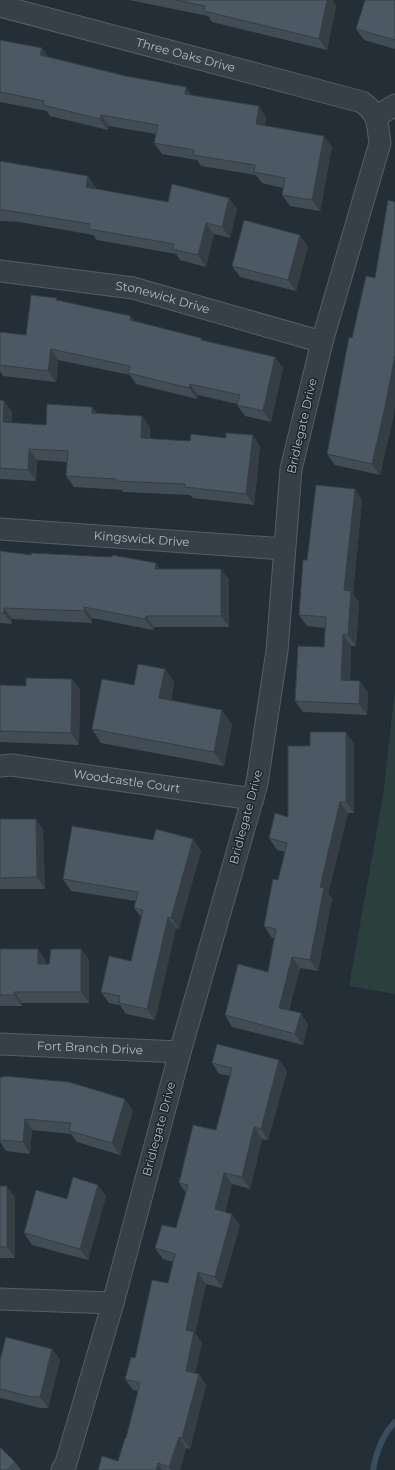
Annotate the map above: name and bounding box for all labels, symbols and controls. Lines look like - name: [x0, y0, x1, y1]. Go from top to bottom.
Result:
- street label: Three Oaks Drive: [135, 34, 237, 75]
- street label: Stonewick Drive: [115, 278, 212, 317]
- street label: Bridlegate Drive: [283, 377, 320, 475]
- street label: Kingswick Drive: [93, 528, 190, 549]
- street label: Woodcastle Court: [72, 766, 181, 796]
- street label: Bridlegate Drive: [226, 768, 265, 866]
- street label: Fort Branch Drive: [37, 1038, 143, 1057]
- street label: Bridlegate Drive: [139, 1080, 178, 1178]

